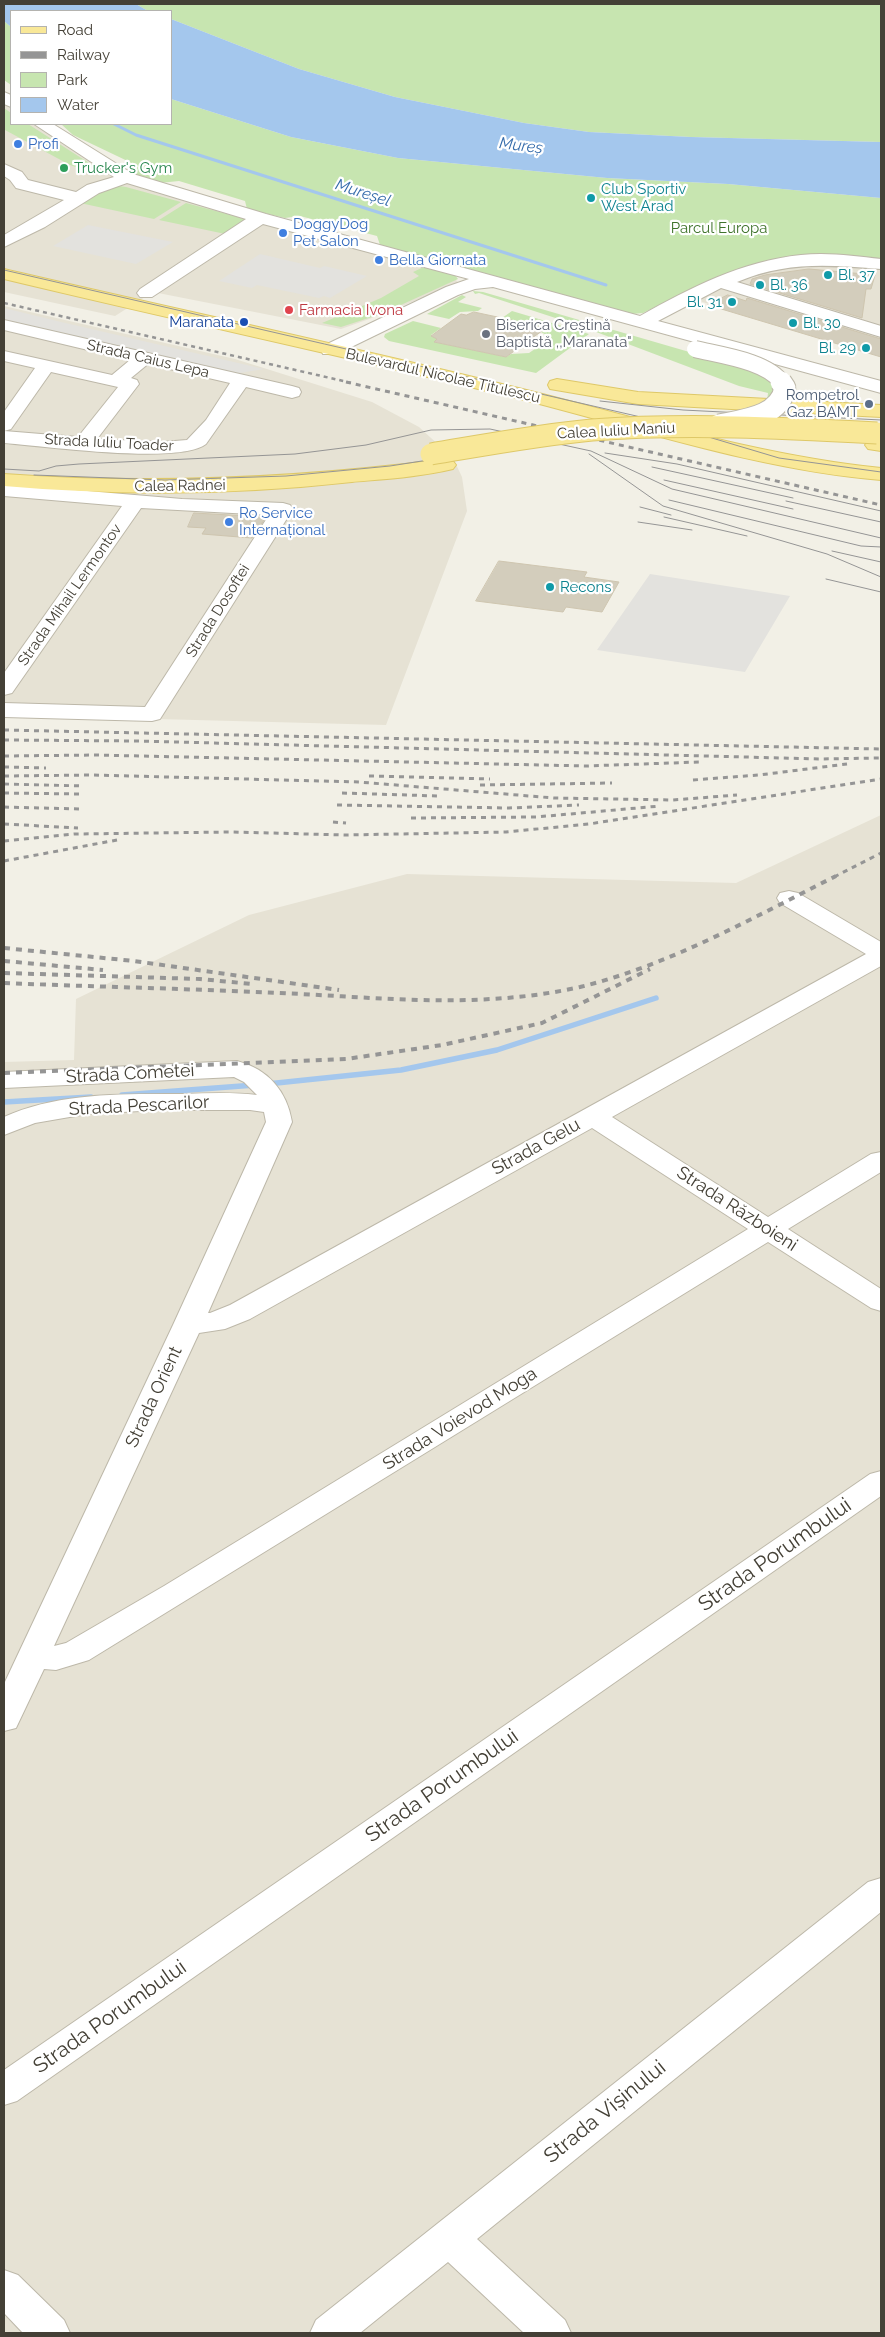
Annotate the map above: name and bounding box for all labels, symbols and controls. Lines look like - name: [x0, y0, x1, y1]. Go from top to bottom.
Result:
- legend: [10, 10, 172, 125]
- text: Road: [57, 21, 93, 39]
- text: Railway: [57, 46, 110, 64]
- text: Park: [57, 71, 88, 89]
- text: Water: [57, 96, 99, 114]
- water label: Mureș: [498, 134, 544, 158]
- place label: Profi: [28, 135, 59, 153]
- marker: Profi: [12, 138, 24, 150]
- place label: Trucker's Gym: [74, 159, 172, 177]
- marker: Trucker's Gym: [58, 162, 70, 174]
- water label: Mureșel: [333, 175, 393, 211]
- place label: Club Sportiv West Arad: [601, 180, 686, 215]
- marker: Club Sportiv West Arad: [585, 192, 597, 204]
- place label: DoggyDog Pet Salon: [293, 215, 368, 250]
- park label: Parcul Europa: [671, 219, 767, 237]
- marker: DoggyDog Pet Salon: [277, 227, 289, 239]
- place label: Bella Giornata: [389, 251, 486, 269]
- marker: Bella Giornata: [373, 254, 385, 266]
- place label: Bl. 37: [838, 266, 875, 284]
- marker: Bl. 37: [822, 269, 834, 281]
- place label: Bl. 36: [770, 276, 808, 294]
- marker: Bl. 36: [754, 279, 766, 291]
- place label: Bl. 31: [687, 293, 722, 311]
- marker: Bl. 31: [726, 296, 738, 308]
- place label: Farmacia Ivona: [299, 301, 403, 319]
- marker: Farmacia Ivona: [283, 304, 295, 316]
- place label: Maranata: [169, 313, 234, 331]
- place label: Bl. 30: [803, 314, 841, 332]
- marker: Maranata: [238, 316, 250, 328]
- place label: Biserica Creștină Baptistă ,,Maranata": [496, 316, 632, 351]
- marker: Bl. 30: [787, 317, 799, 329]
- marker: Biserica Creștină Baptistă ,,Maranata": [480, 328, 492, 340]
- street label: Strada Caius Lepa: [85, 336, 211, 382]
- place label: Bl. 29: [819, 339, 856, 357]
- marker: Bl. 29: [860, 342, 872, 354]
- street label: Bulevardul Nicolae Titulescu: [344, 345, 542, 407]
- place label: Rompetrol Gaz BAMT: [786, 386, 859, 421]
- marker: Rompetrol Gaz BAMT: [863, 398, 875, 410]
- street label: Calea Iuliu Maniu: [556, 419, 676, 443]
- street label: Strada Iuliu Toader: [44, 431, 174, 455]
- street label: Calea Radnei: [134, 476, 226, 496]
- place label: Ro Service Internațional: [239, 504, 325, 539]
- marker: Ro Service Internațional: [223, 516, 235, 528]
- street label: Strada Mihail Lermontov: [14, 521, 126, 669]
- street label: Strada Dosoftei: [182, 561, 254, 661]
- place label: Recons: [560, 578, 611, 596]
- marker: Recons: [544, 581, 556, 593]
- street label: Strada Cometei: [65, 1060, 195, 1088]
- street label: Strada Pescarilor: [68, 1092, 210, 1120]
- street label: Strada Gelu: [488, 1114, 584, 1180]
- street label: Strada Războieni: [673, 1162, 801, 1256]
- street label: Strada Orient: [121, 1343, 187, 1451]
- street label: Strada Voievod Moga: [379, 1363, 541, 1475]
- street label: Strada Porumbului: [694, 1493, 856, 1617]
- street label: Strada Porumbului: [361, 1724, 523, 1848]
- street label: Strada Porumbului: [29, 1955, 191, 2079]
- street label: Strada Vișinului: [539, 2055, 671, 2169]

